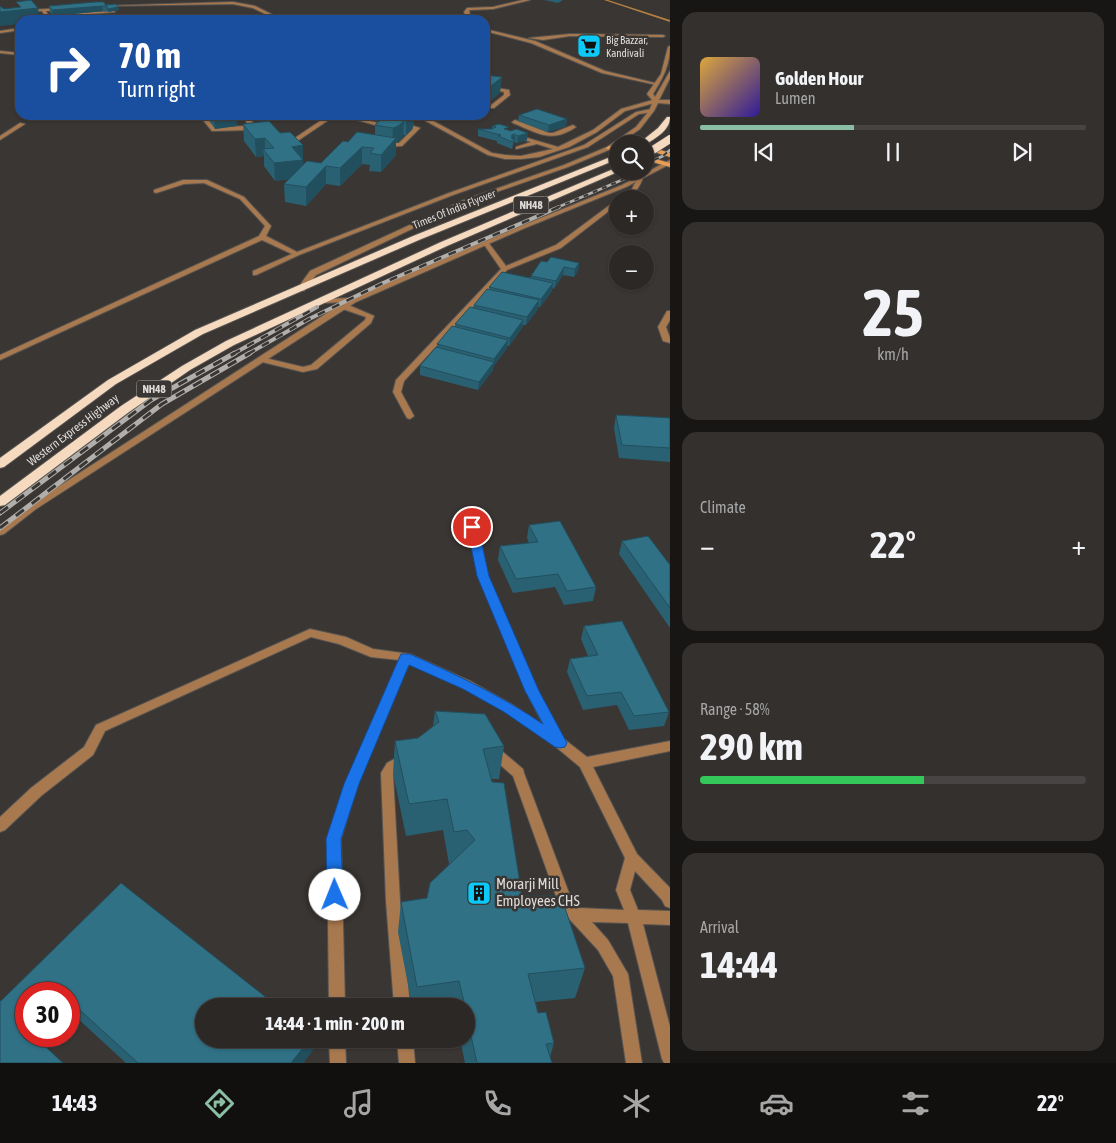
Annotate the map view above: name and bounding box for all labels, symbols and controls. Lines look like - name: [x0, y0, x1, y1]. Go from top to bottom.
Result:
- supermarket icon: Big Bazzar, Kandivali: [576, 33, 602, 59]
- place label: Big Bazzar, Kandivali: [606, 34, 648, 59]
- icon: right: [35, 35, 100, 100]
- text: 70 m: [118, 35, 181, 75]
- text: Golden Hour: [775, 67, 863, 89]
- text: Turn right: [118, 76, 195, 102]
- text: Lumen: [775, 89, 815, 107]
- map controls: [609, 135, 654, 290]
- button: search: [609, 135, 654, 180]
- icon: previous: [750, 138, 778, 166]
- icon: pause: [879, 138, 907, 166]
- icon: next: [1008, 138, 1036, 166]
- street label: Times Of India Flyover: [411, 187, 498, 231]
- button: +: [609, 190, 654, 235]
- road number: NH48: [514, 196, 548, 214]
- button: −: [609, 245, 654, 290]
- text: 25: [862, 275, 924, 350]
- text: km/h: [877, 345, 909, 363]
- road number: NH48: [136, 380, 172, 398]
- street label: Western Express Highway: [25, 391, 122, 469]
- text: Climate: [700, 498, 746, 516]
- pin: [451, 506, 493, 548]
- icon: arrive: [458, 513, 486, 541]
- text: 22°: [870, 523, 916, 566]
- text: −: [700, 529, 715, 561]
- text: +: [1071, 529, 1086, 561]
- text: Range · 58%: [700, 700, 770, 718]
- text: 290 km: [700, 725, 803, 768]
- position arrow: [308, 868, 360, 920]
- place label: Morarji Mill Employees CHS: [496, 875, 580, 909]
- building icon: Morarji Mill Employees CHS: [466, 880, 492, 906]
- text: Arrival: [700, 918, 739, 936]
- text: 14:44: [700, 943, 778, 986]
- speed limit sign: 30: [15, 982, 80, 1047]
- text: 14:44 · 1 min · 200 m: [265, 1012, 405, 1034]
- icon: directions: [202, 1086, 237, 1121]
- icon: music: [341, 1086, 376, 1121]
- icon: phone: [480, 1086, 515, 1121]
- icon: climate: [619, 1086, 654, 1121]
- icon: car: [759, 1086, 794, 1121]
- icon: filters: [898, 1086, 933, 1121]
- text: 14:43: [52, 1090, 97, 1116]
- text: 22°: [1037, 1090, 1064, 1116]

